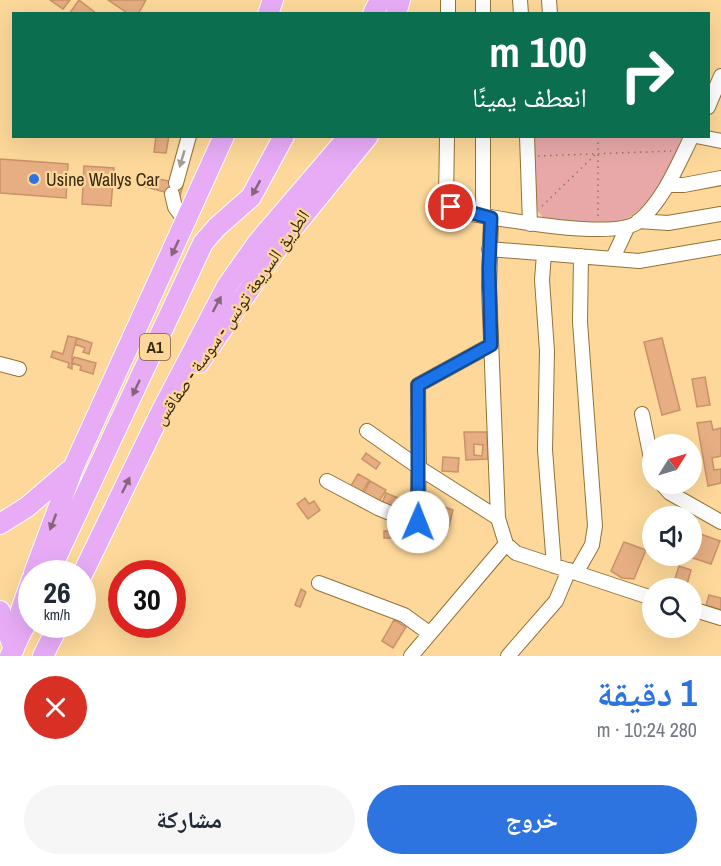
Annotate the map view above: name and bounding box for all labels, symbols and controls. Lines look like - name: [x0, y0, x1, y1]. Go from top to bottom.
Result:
- text: 100 m: [489, 24, 587, 80]
- icon: right: [608, 36, 686, 114]
- text: انعطف يمينًا: [472, 79, 587, 115]
- one-way arrow: [177, 151, 186, 169]
- place label: Usine Wallys Car: [46, 167, 160, 192]
- marker: Usine Wallys Car: [27, 172, 41, 186]
- one-way arrow: [251, 180, 261, 197]
- pin: [425, 181, 476, 232]
- icon: arrive: [434, 190, 467, 223]
- street label: الطريق السريعة تونس - سوسة - صفاقس: [147, 204, 315, 430]
- one-way arrow: [170, 239, 179, 256]
- one-way arrow: [212, 296, 222, 313]
- road number: A1: [140, 334, 170, 360]
- one-way arrow: [131, 379, 140, 396]
- north arrow: [642, 434, 702, 494]
- map controls: [642, 434, 702, 638]
- one-way arrow: [121, 476, 130, 493]
- position arrow: [386, 490, 450, 554]
- button: sound: [642, 506, 702, 566]
- one-way arrow: [48, 513, 57, 531]
- speed limit sign: 30: [108, 560, 186, 638]
- text: 26: [43, 572, 71, 612]
- button: search: [642, 578, 702, 638]
- text: km/h: [44, 604, 70, 625]
- text: 1 دقيقة: [597, 669, 697, 717]
- button: close: [24, 676, 87, 739]
- text: 280 m · 10:24: [597, 716, 697, 743]
- button: مشاركة: [24, 785, 355, 854]
- button: خروج: [367, 785, 697, 854]

